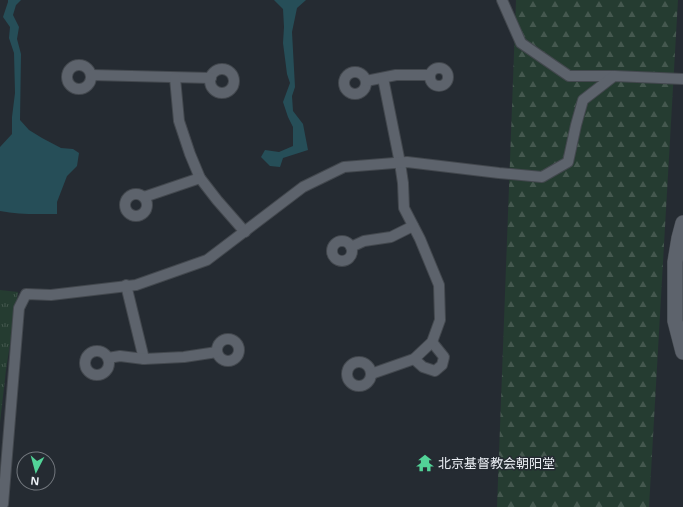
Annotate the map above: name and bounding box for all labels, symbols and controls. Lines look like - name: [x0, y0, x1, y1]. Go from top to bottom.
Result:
- north arrow: [16, 451, 56, 491]
- temple icon: 北京基督教会朝阳堂: [415, 453, 435, 473]
- place label: 北京基督教会朝阳堂: [438, 454, 555, 472]
- text: N: [30, 474, 40, 489]

